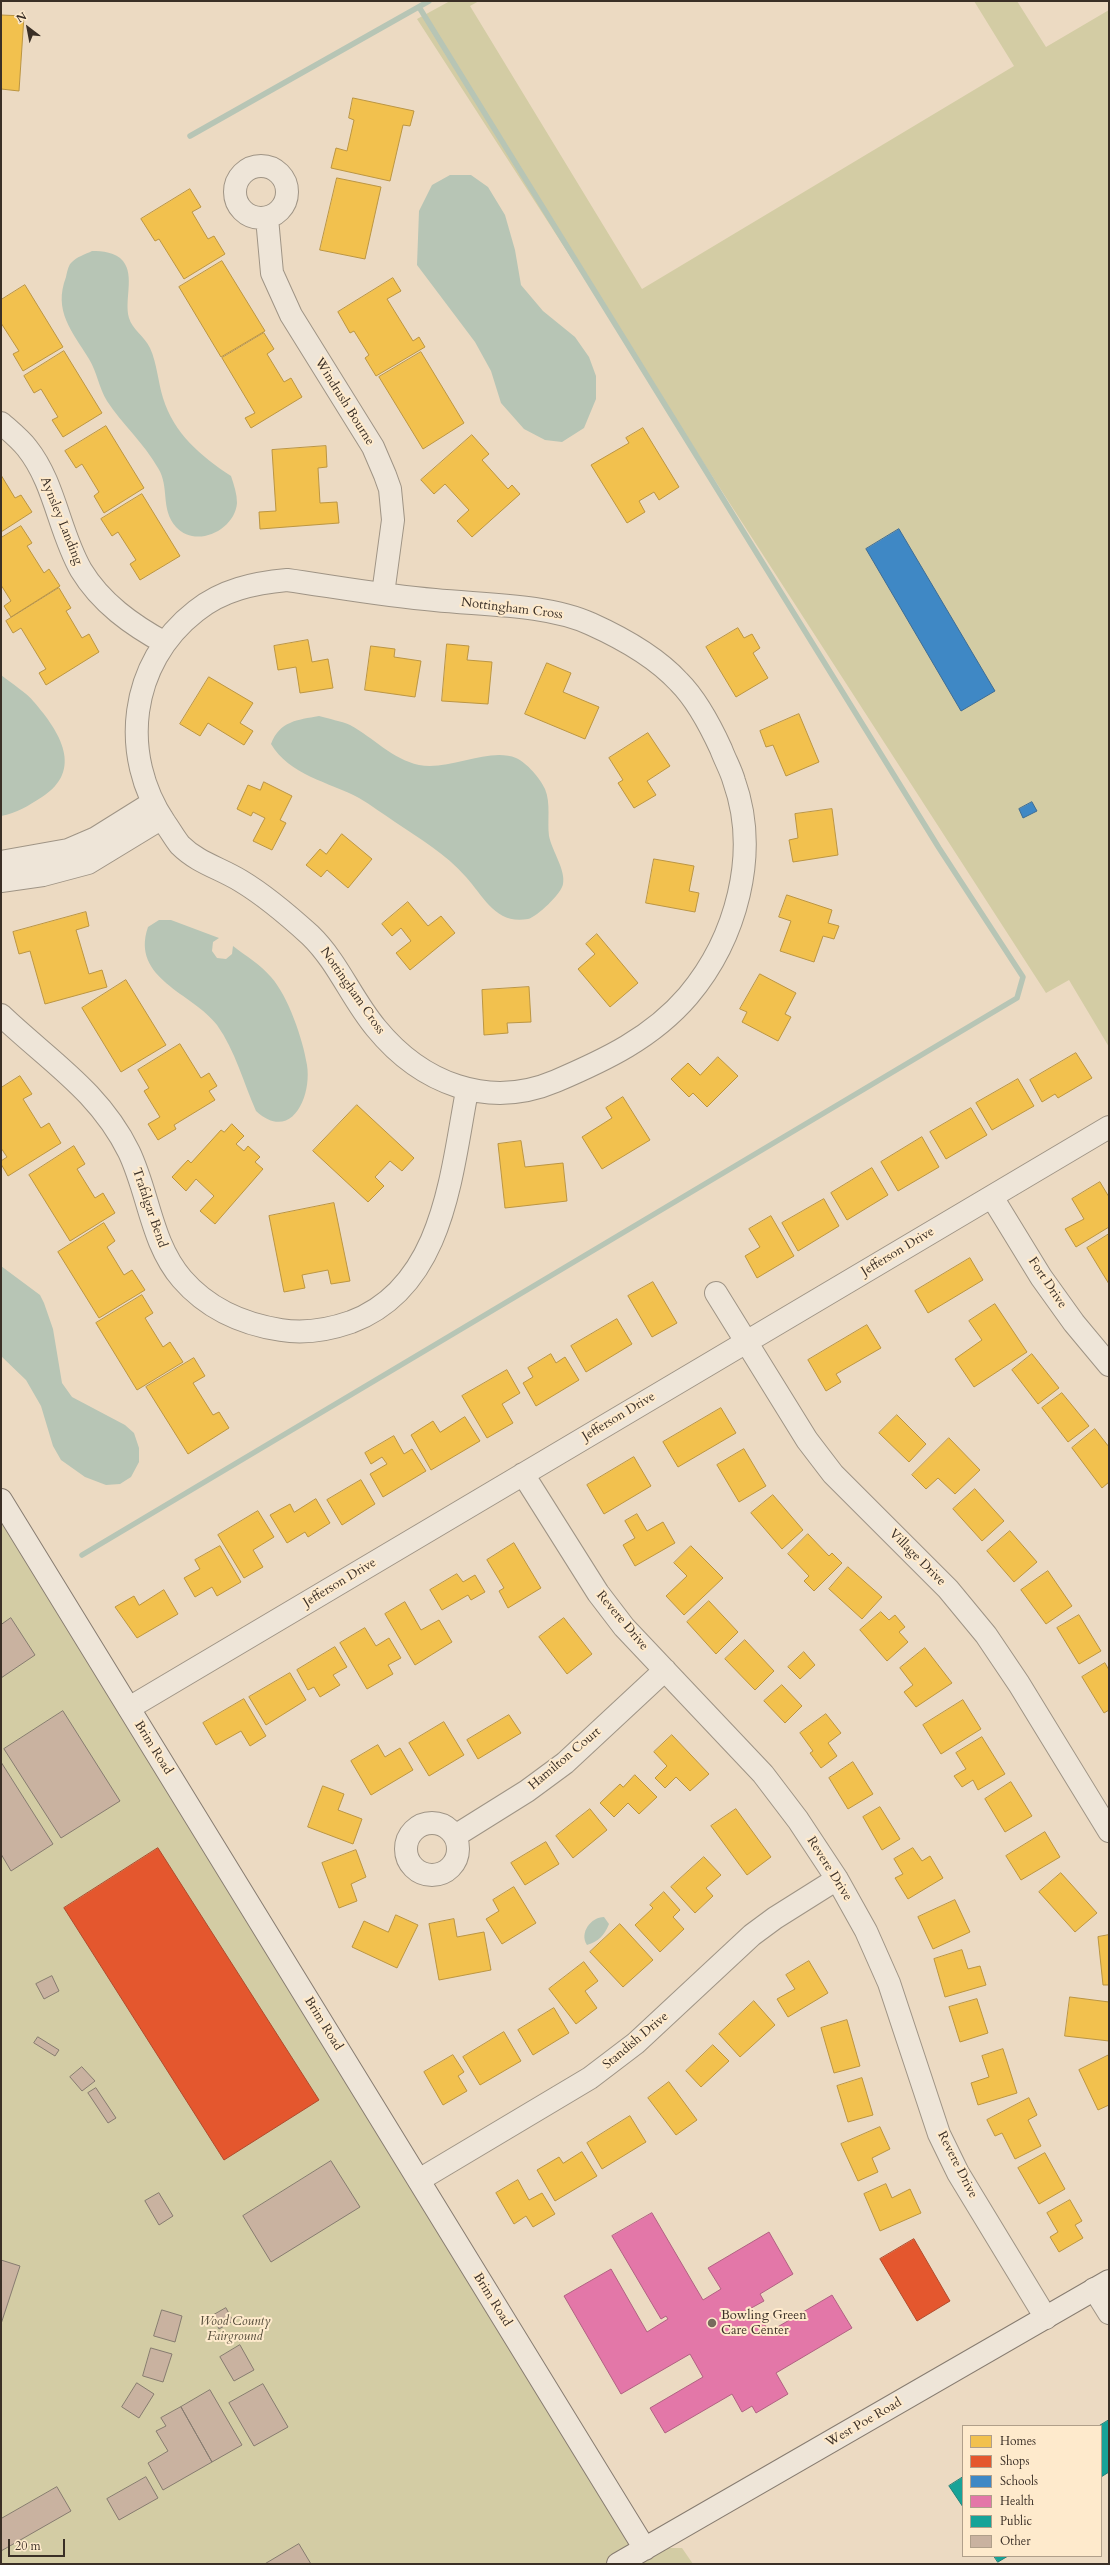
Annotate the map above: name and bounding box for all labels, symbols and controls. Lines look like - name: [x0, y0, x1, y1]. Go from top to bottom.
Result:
- north arrow: [8, 8, 48, 48]
- text: N: [13, 9, 29, 26]
- street label: Windrush Bourne: [311, 355, 377, 449]
- street label: Aynsley Landing: [36, 475, 86, 567]
- street label: Nottingham Cross: [460, 595, 564, 623]
- street label: Nottingham Cross: [316, 945, 388, 1037]
- street label: Trafalgar Bend: [128, 1166, 170, 1250]
- street label: Jefferson Drive: [859, 1224, 937, 1280]
- street label: Fort Drive: [1024, 1255, 1070, 1311]
- street label: Jefferson Drive: [580, 1389, 658, 1445]
- street label: Village Drive: [885, 1526, 949, 1590]
- street label: Jefferson Drive: [301, 1555, 379, 1611]
- street label: Revere Drive: [593, 1588, 651, 1654]
- street label: Brim Road: [130, 1718, 176, 1778]
- street label: Hamilton Court: [526, 1724, 604, 1794]
- street label: Revere Drive: [803, 1834, 855, 1904]
- street label: Brim Road: [300, 1994, 346, 2054]
- street label: Standish Drive: [600, 2009, 672, 2073]
- street label: Revere Drive: [933, 2129, 981, 2201]
- street label: Brim Road: [469, 2270, 515, 2330]
- place label: Bowling Green Care Center: [721, 2308, 807, 2339]
- park label: Wood County Fairground: [200, 2314, 270, 2345]
- marker: Bowling Green Care Center: [706, 2317, 718, 2329]
- street label: West Poe Road: [823, 2395, 905, 2451]
- legend: [962, 2425, 1102, 2557]
- text: Homes: [1000, 2433, 1036, 2449]
- text: Shops: [1000, 2453, 1029, 2469]
- text: Schools: [1000, 2473, 1038, 2489]
- text: Health: [1000, 2493, 1034, 2509]
- text: Public: [1000, 2513, 1032, 2529]
- scale bar: [10, 2531, 67, 2557]
- text: Other: [1000, 2533, 1031, 2549]
- text: 20 m: [15, 2538, 41, 2554]

